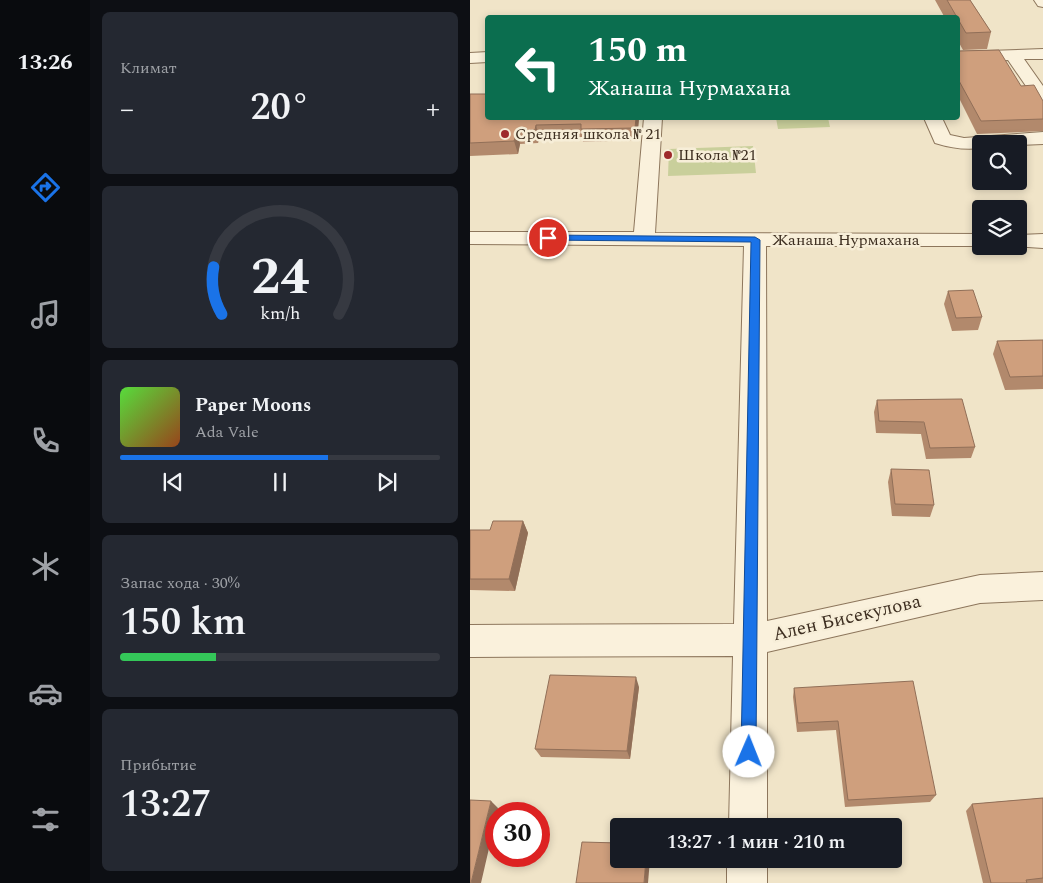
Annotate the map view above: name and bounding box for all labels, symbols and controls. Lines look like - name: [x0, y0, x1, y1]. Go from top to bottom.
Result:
- text: 150 m: [588, 24, 687, 77]
- icon: left: [505, 35, 570, 100]
- text: 13:26: [17, 46, 73, 79]
- text: Климат: [120, 56, 177, 80]
- text: Жанаша Нурмахана: [588, 72, 791, 105]
- text: 20°: [250, 79, 310, 137]
- text: −: [120, 88, 134, 131]
- text: +: [426, 88, 440, 131]
- place label: Средняя школа № 21: [515, 122, 661, 146]
- marker: Средняя школа № 21: [499, 128, 511, 140]
- map controls: [972, 135, 1027, 255]
- button: search: [972, 135, 1027, 190]
- place label: Школа №21: [678, 143, 757, 167]
- marker: Школа №21: [662, 149, 674, 161]
- icon: directions: [28, 170, 63, 205]
- button: layers: [972, 200, 1027, 255]
- pin: [527, 217, 569, 259]
- icon: arrive: [534, 224, 562, 252]
- street label: Жанаша Нурмахана: [772, 228, 920, 252]
- text: 24: [251, 238, 309, 317]
- icon: music: [28, 297, 63, 332]
- text: km/h: [260, 300, 300, 327]
- text: Paper Moons: [195, 391, 311, 420]
- text: Ada Vale: [195, 420, 259, 444]
- icon: phone: [28, 423, 63, 458]
- icon: previous: [159, 468, 187, 496]
- icon: pause: [266, 468, 294, 496]
- icon: next: [373, 468, 401, 496]
- icon: climate: [28, 549, 63, 584]
- text: Запас хода · 30%: [120, 571, 240, 595]
- street label: Ален Бисекулова: [770, 587, 925, 649]
- text: 150 km: [120, 594, 246, 652]
- icon: car: [28, 676, 63, 711]
- position arrow: [722, 725, 774, 777]
- text: Прибытие: [120, 753, 197, 777]
- text: 13:27: [120, 776, 211, 834]
- icon: filters: [28, 802, 63, 837]
- speed limit sign: 30: [485, 802, 550, 867]
- text: 13:27 · 1 мин · 210 m: [667, 828, 845, 857]

